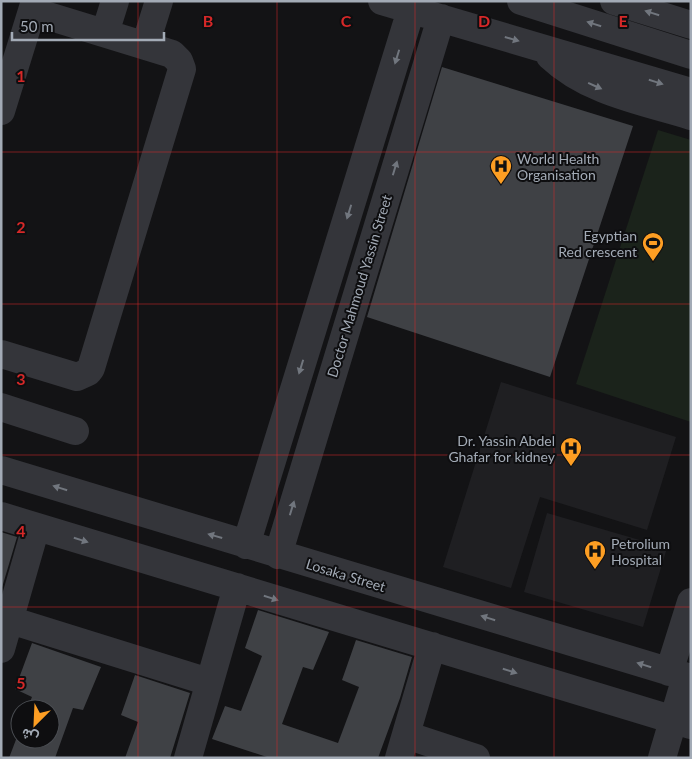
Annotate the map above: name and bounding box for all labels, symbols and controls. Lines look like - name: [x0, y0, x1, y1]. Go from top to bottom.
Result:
- one-way arrow: [645, 9, 660, 17]
- scale bar: [12, 10, 165, 42]
- text: B: [203, 11, 213, 30]
- text: C: [341, 11, 352, 30]
- text: D: [478, 11, 490, 30]
- text: E: [618, 11, 628, 30]
- text: 50 m: [20, 17, 54, 35]
- one-way arrow: [586, 20, 601, 28]
- one-way arrow: [505, 36, 520, 44]
- one-way arrow: [393, 49, 400, 64]
- text: 1: [16, 66, 26, 85]
- one-way arrow: [648, 78, 663, 86]
- one-way arrow: [588, 83, 602, 91]
- place label: World Health Organisation: [517, 150, 599, 183]
- hospital icon: World Health Organisation: [489, 154, 513, 185]
- one-way arrow: [392, 161, 400, 176]
- street label: Doctor Mahmoud Yassin Street: [323, 193, 395, 379]
- one-way arrow: [345, 204, 352, 219]
- text: 2: [16, 217, 26, 236]
- place label: Egyptian Red crescent: [558, 227, 637, 260]
- sports icon: Egyptian Red crescent: [641, 231, 665, 262]
- one-way arrow: [297, 360, 305, 375]
- text: 3: [16, 369, 26, 388]
- place label: Dr. Yassin Abdel Ghafar for kidney: [448, 432, 556, 465]
- hospital icon: Dr. Yassin Abdel Ghafar for kidney: [559, 436, 583, 467]
- one-way arrow: [52, 484, 67, 492]
- one-way arrow: [288, 500, 296, 515]
- text: 4: [16, 521, 26, 540]
- one-way arrow: [208, 531, 223, 539]
- place label: Petrolium Hospital: [611, 535, 670, 568]
- one-way arrow: [74, 537, 89, 545]
- hospital icon: Petrolium Hospital: [583, 539, 607, 570]
- street label: Losaka Street: [304, 555, 388, 595]
- one-way arrow: [263, 594, 278, 602]
- one-way arrow: [481, 613, 496, 621]
- one-way arrow: [636, 660, 651, 668]
- one-way arrow: [502, 667, 517, 675]
- text: 5: [16, 673, 26, 692]
- north arrow: [10, 699, 60, 749]
- text: ش: [18, 724, 41, 748]

